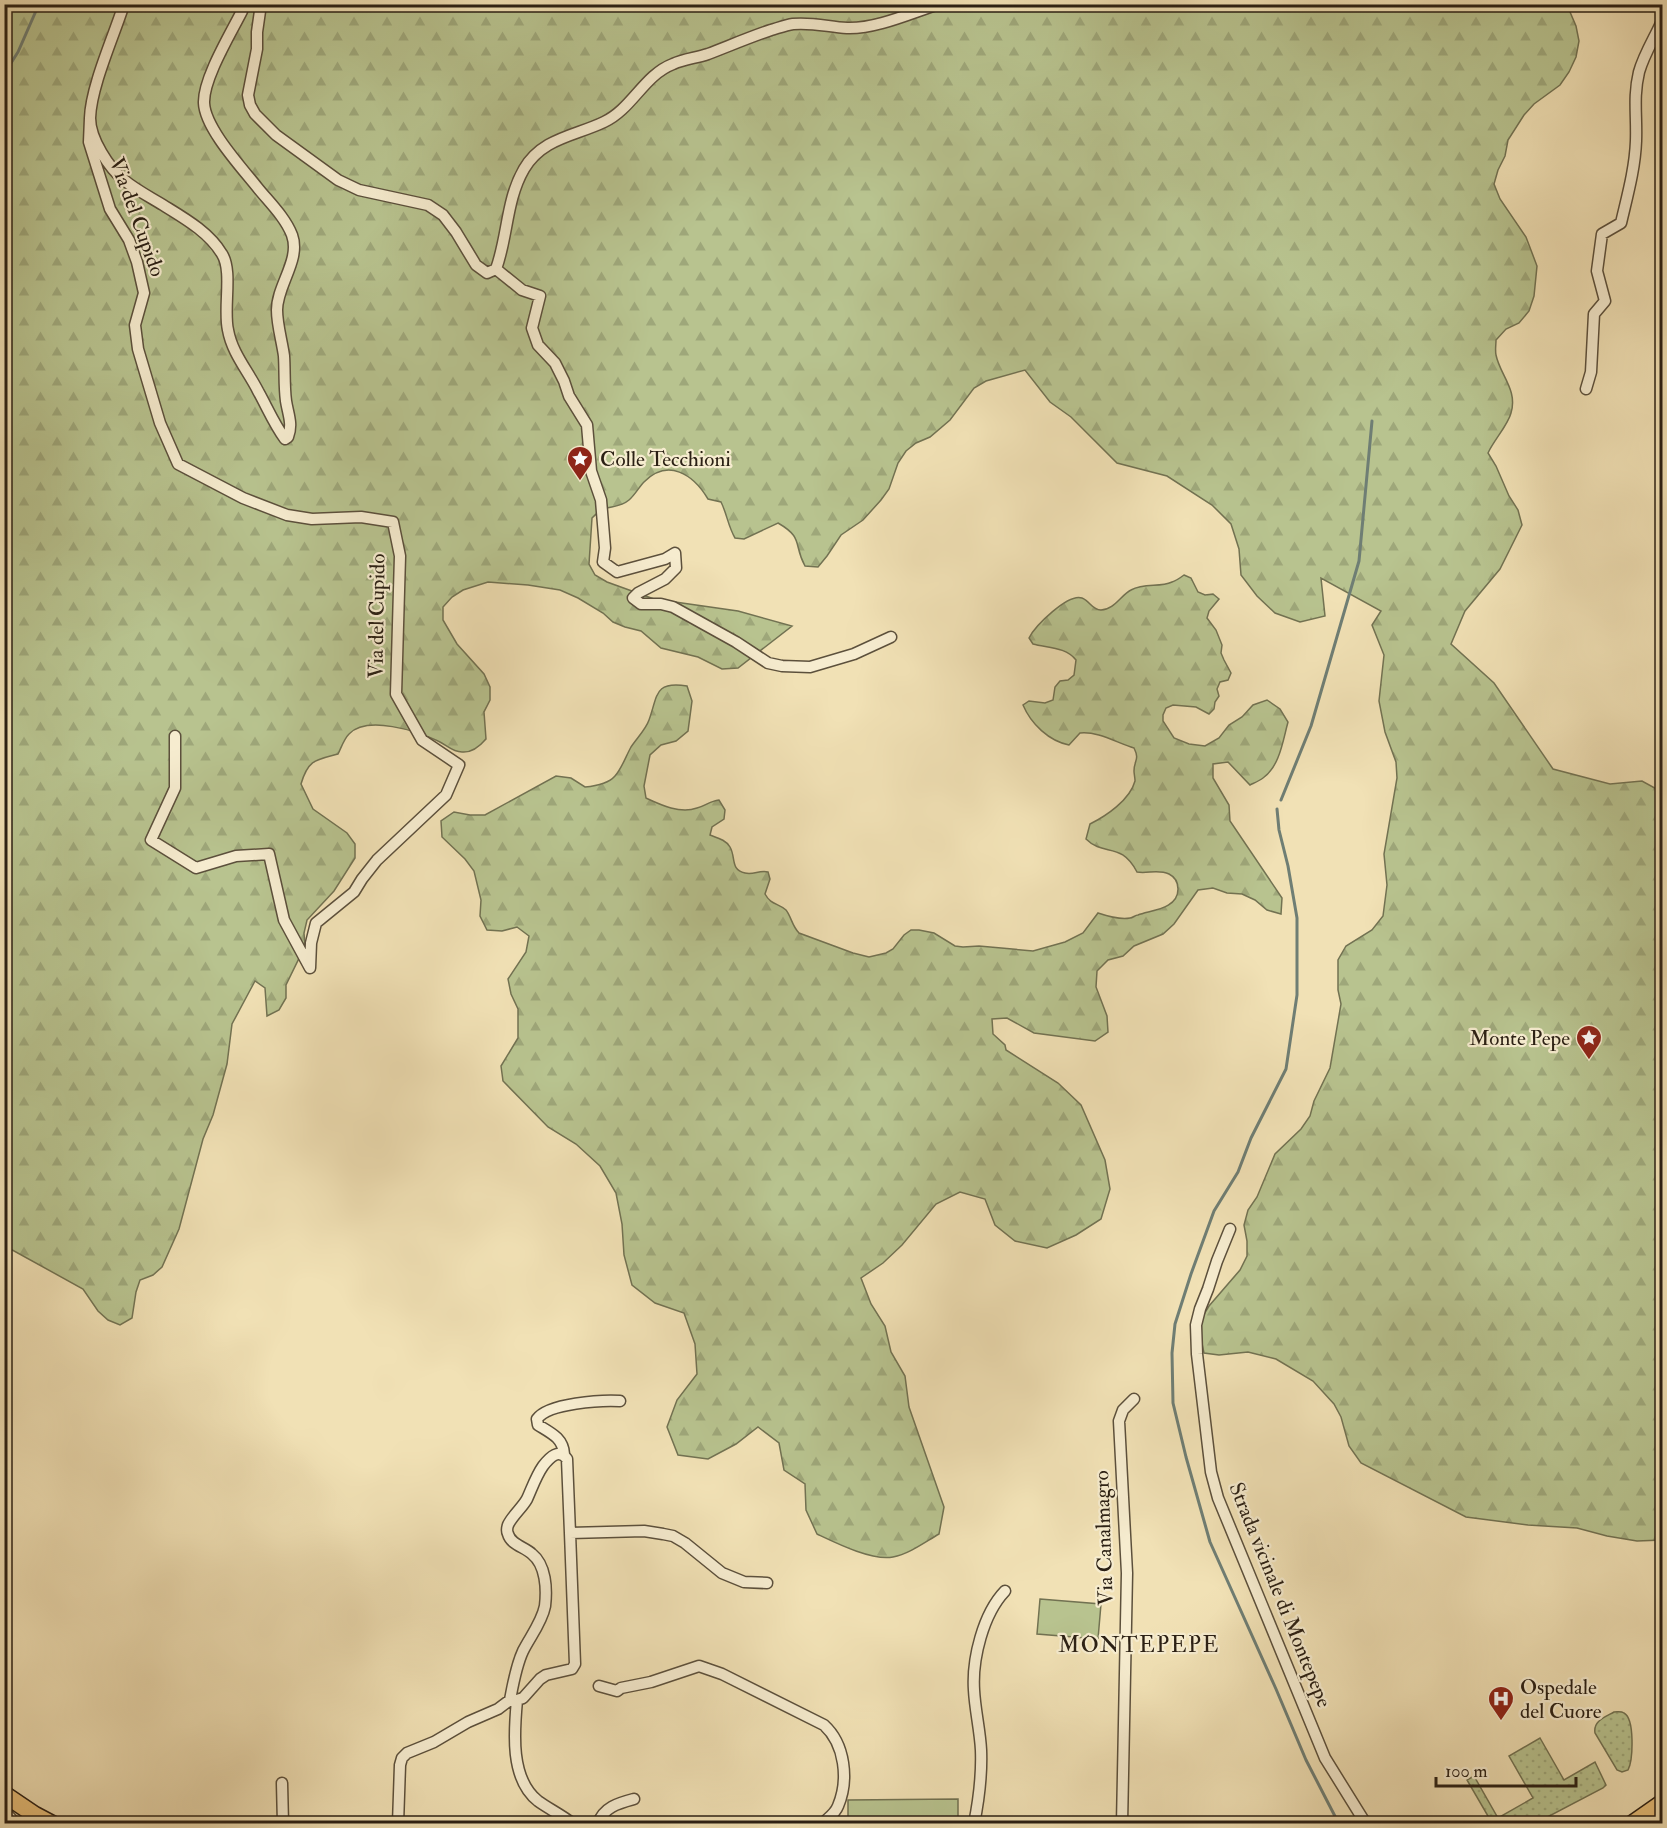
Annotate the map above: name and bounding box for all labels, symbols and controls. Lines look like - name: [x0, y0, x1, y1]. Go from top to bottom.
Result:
- street label: Via del Cupido: [103, 154, 171, 280]
- place icon: Colle Tecchioni: [565, 444, 595, 482]
- place label: Colle Tecchioni: [600, 446, 731, 473]
- street label: Via del Cupido: [362, 553, 392, 679]
- place icon: Monte Pepe: [1574, 1023, 1604, 1061]
- place label: Monte Pepe: [1469, 1025, 1570, 1052]
- street label: Via Canalmagro: [1088, 1470, 1120, 1606]
- street label: Strada vicinale di Montepepe: [1222, 1479, 1338, 1712]
- district label: MONTEPEPE: [1058, 1631, 1220, 1659]
- place label: Ospedale del Cuore: [1520, 1674, 1602, 1725]
- hospital icon: Ospedale del Cuore: [1486, 1684, 1516, 1722]
- scale bar: [1436, 1750, 1576, 1788]
- text: 100 m: [1445, 1760, 1488, 1783]

